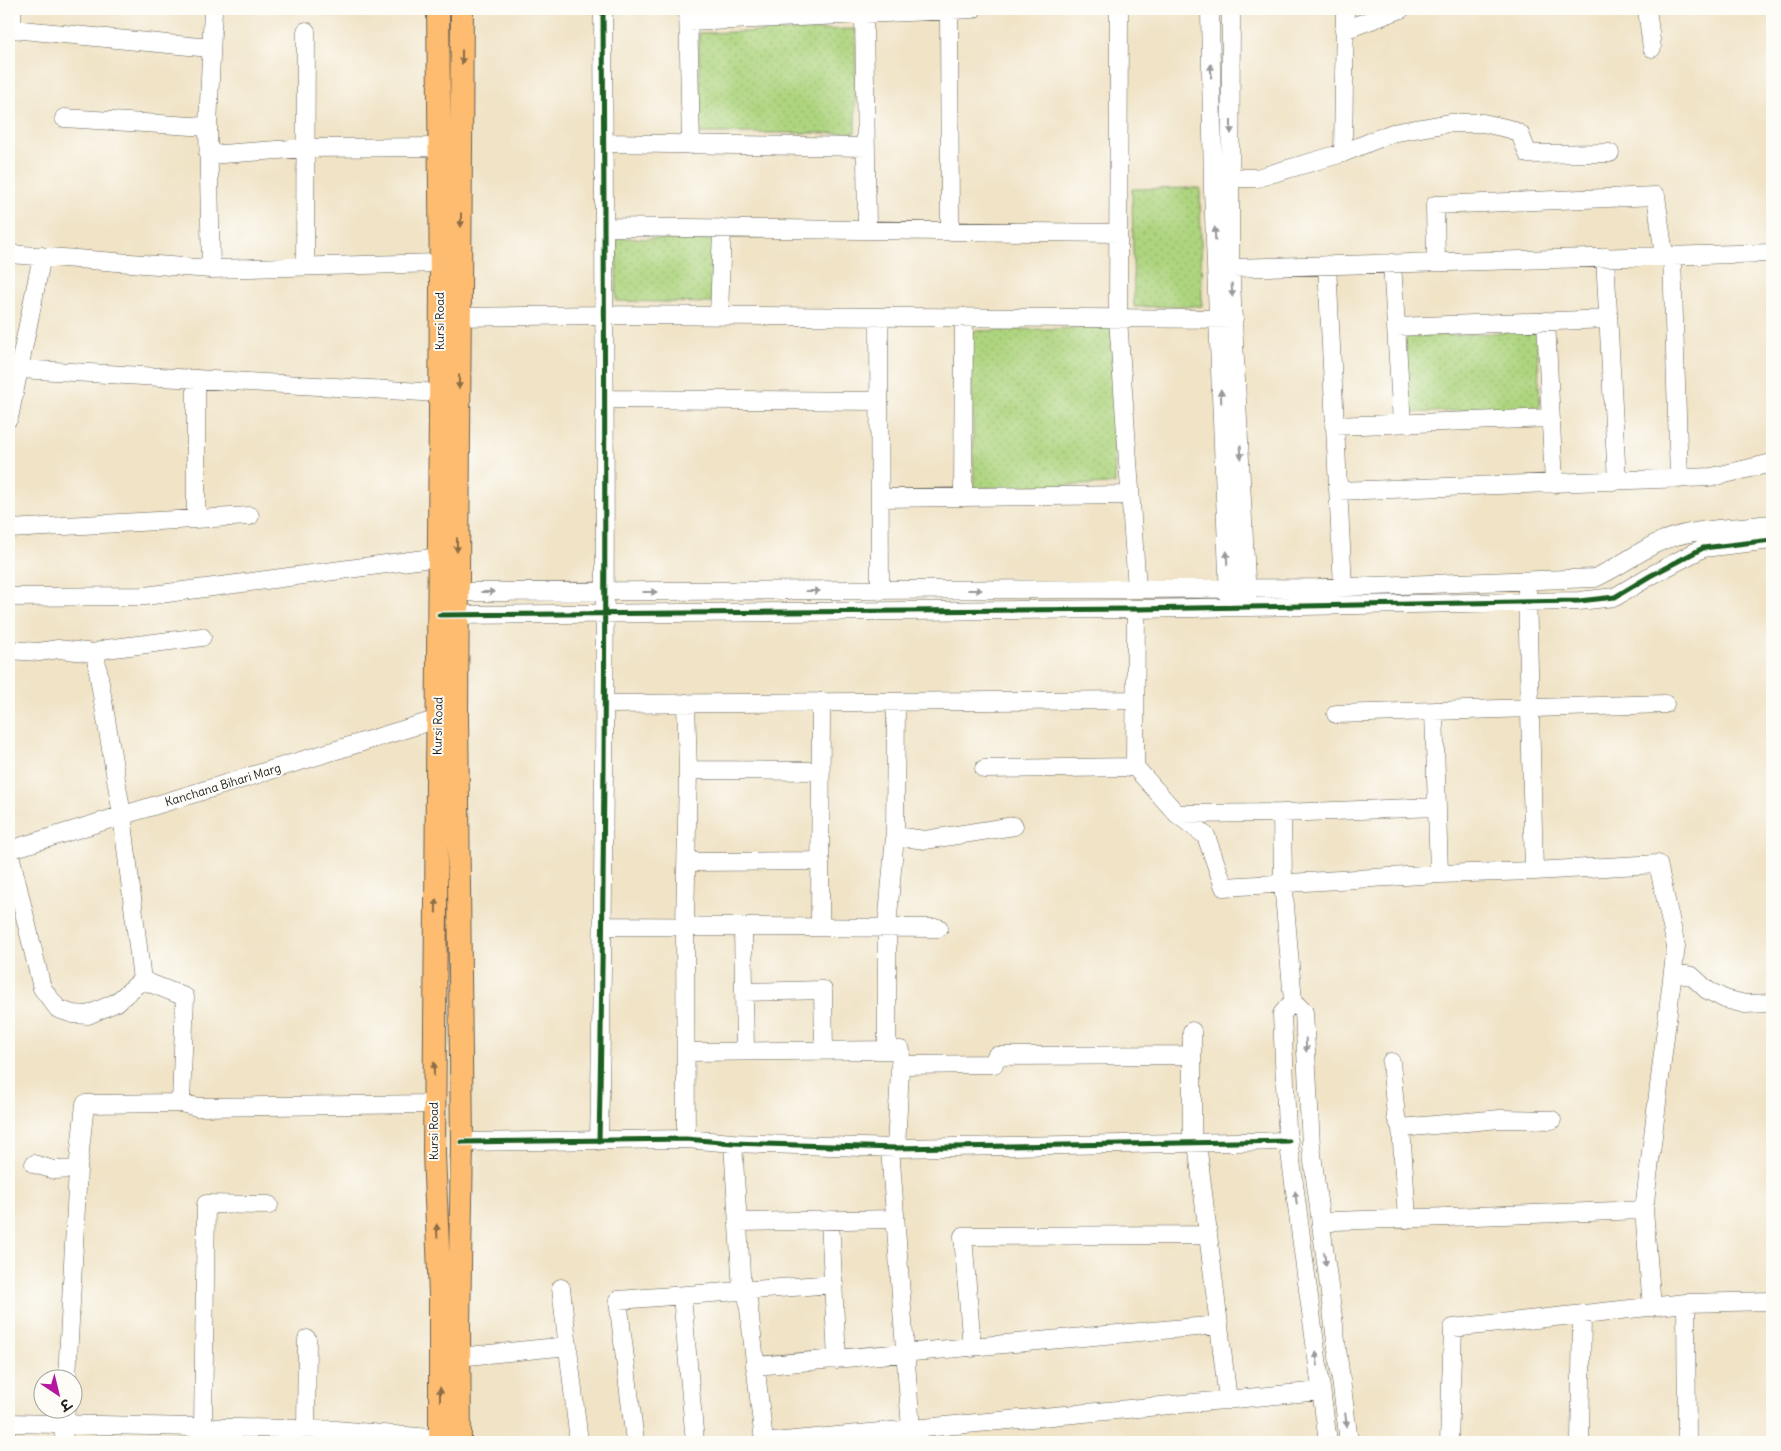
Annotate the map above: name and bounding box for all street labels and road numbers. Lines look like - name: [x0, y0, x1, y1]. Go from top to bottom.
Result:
- street label: Kursi Road: [432, 292, 447, 350]
- street label: Kursi Road: [429, 697, 446, 755]
- street label: Kanchana Bihari Marg: [163, 760, 283, 809]
- street label: Kursi Road: [426, 1102, 441, 1160]

